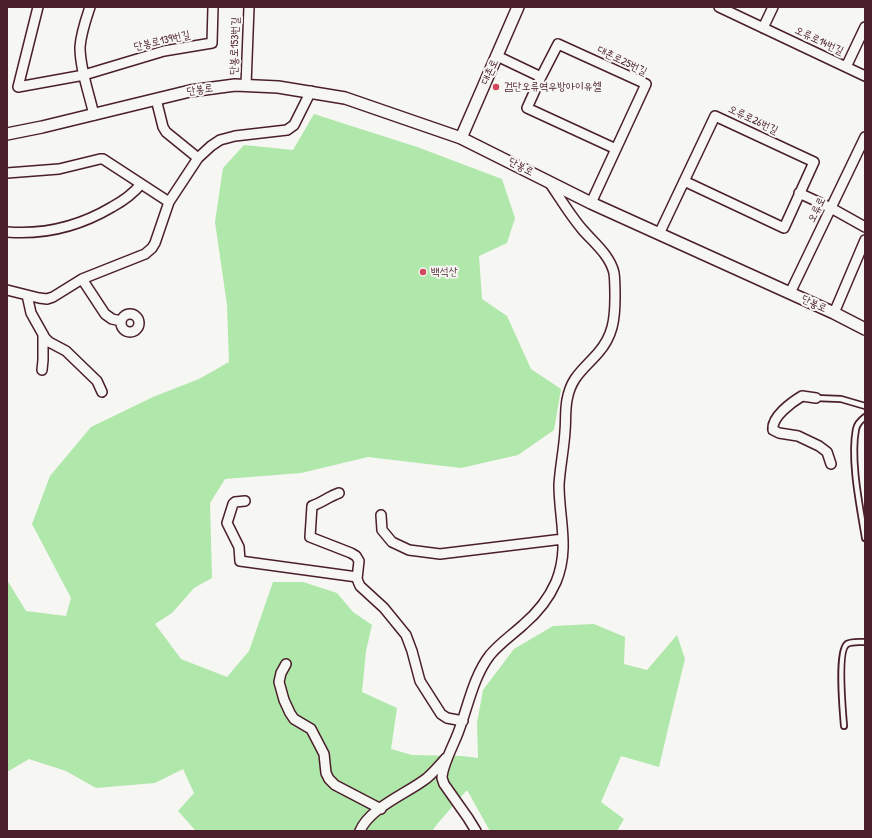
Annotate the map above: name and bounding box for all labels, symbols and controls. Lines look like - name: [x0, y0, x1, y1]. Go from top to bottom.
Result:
- street label: 단봉로153번길: [227, 17, 243, 75]
- street label: 오류로14번길: [792, 24, 846, 58]
- street label: 단봉로139번길: [133, 28, 191, 54]
- street label: 대촌로25번길: [595, 43, 649, 79]
- street label: 대촌로: [479, 57, 501, 87]
- place label: 검단오류역우방아이유쉘: [504, 80, 601, 94]
- street label: 단봉로: [186, 81, 214, 99]
- marker: 검단오류역우방아이유쉘: [491, 82, 501, 92]
- street label: 오류로26번길: [726, 103, 780, 137]
- street label: 단봉로: [506, 155, 536, 179]
- street label: 오류로: [805, 195, 829, 225]
- place label: 백석산: [431, 265, 458, 279]
- marker: 백석산: [418, 267, 428, 277]
- street label: 단봉로: [799, 293, 829, 315]

